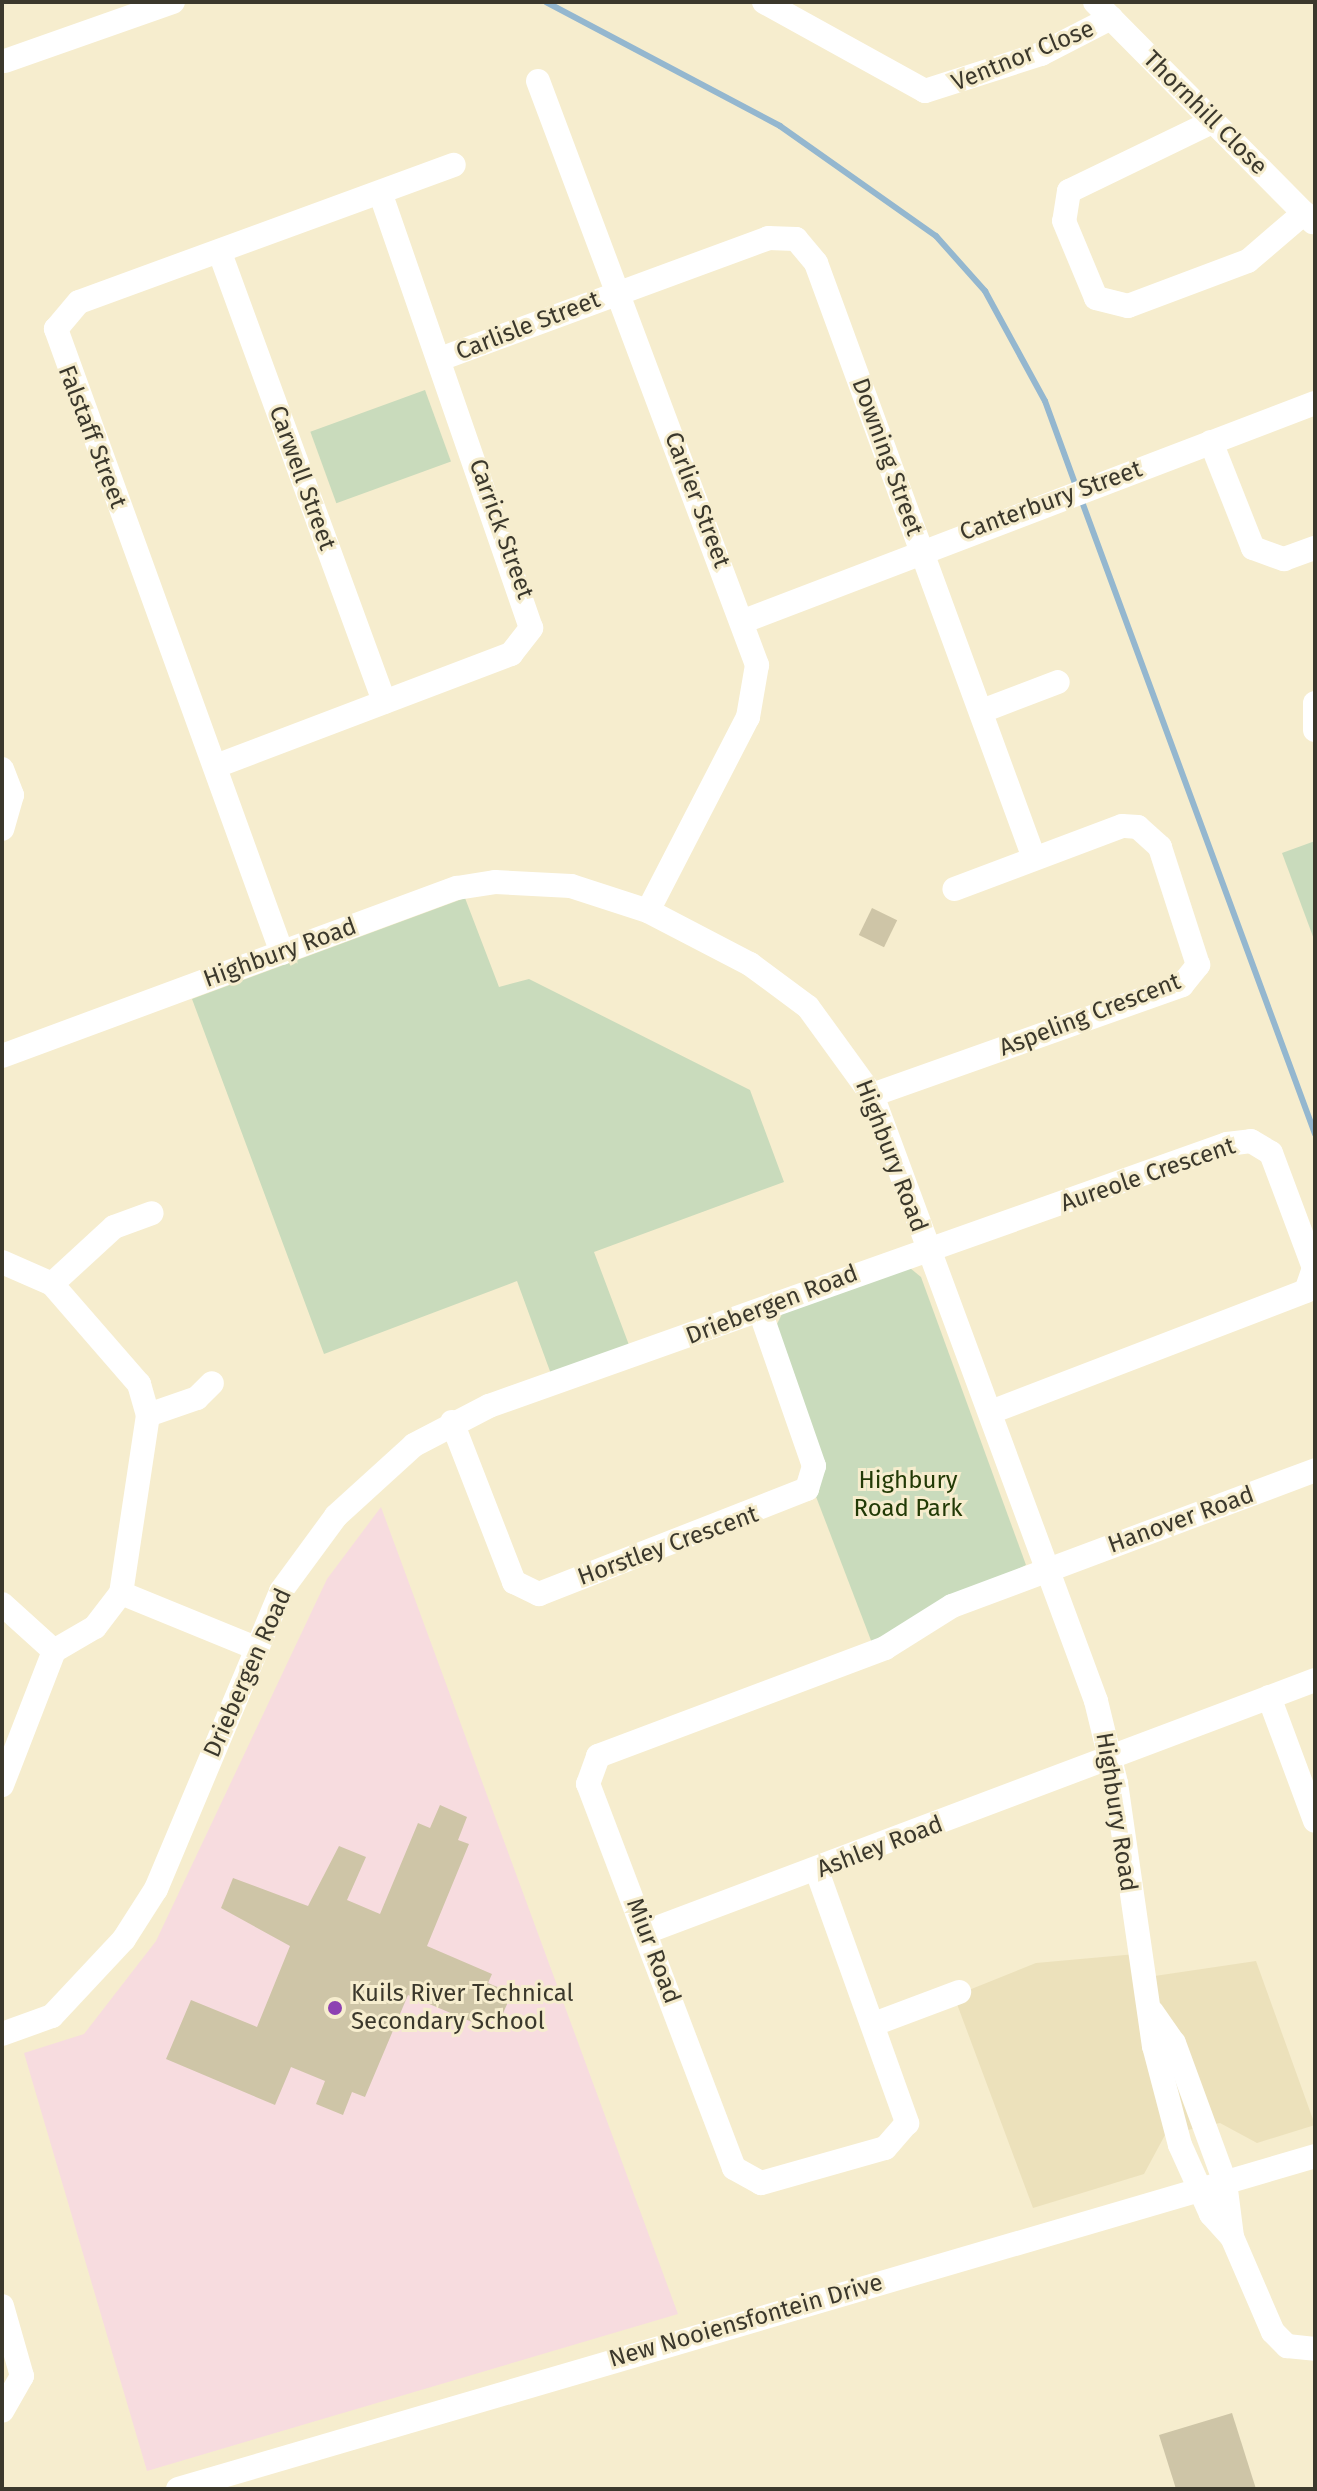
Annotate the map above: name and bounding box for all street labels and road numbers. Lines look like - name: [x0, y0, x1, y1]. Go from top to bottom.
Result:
- street label: Ventnor Close: [948, 14, 1098, 98]
- street label: Thornhill Close: [1137, 45, 1273, 181]
- street label: Carlisle Street: [452, 285, 604, 367]
- street label: Falstaff Street: [52, 362, 132, 512]
- street label: Downing Street: [845, 374, 929, 540]
- street label: Carwell Street: [263, 402, 341, 554]
- street label: Carlier Street: [658, 428, 736, 572]
- street label: Carrick Street: [462, 455, 540, 603]
- street label: Canterbury Street: [956, 455, 1146, 547]
- street label: Highbury Road: [200, 912, 360, 994]
- street label: Aspeling Crescent: [995, 967, 1185, 1063]
- street label: Highbury Road: [849, 1076, 933, 1236]
- street label: Aureole Crescent: [1057, 1132, 1239, 1218]
- street label: Driebergen Road: [682, 1259, 862, 1351]
- street label: Hanover Road: [1104, 1480, 1258, 1560]
- street label: Horstley Crescent: [574, 1500, 762, 1592]
- street label: Driebergen Road: [198, 1584, 298, 1762]
- street label: Highbury Road: [1089, 1730, 1143, 1894]
- street label: Ashley Road: [813, 1810, 947, 1884]
- street label: Miur Road: [620, 1894, 686, 2008]
- street label: New Nooiensfontein Drive: [606, 2268, 886, 2374]

